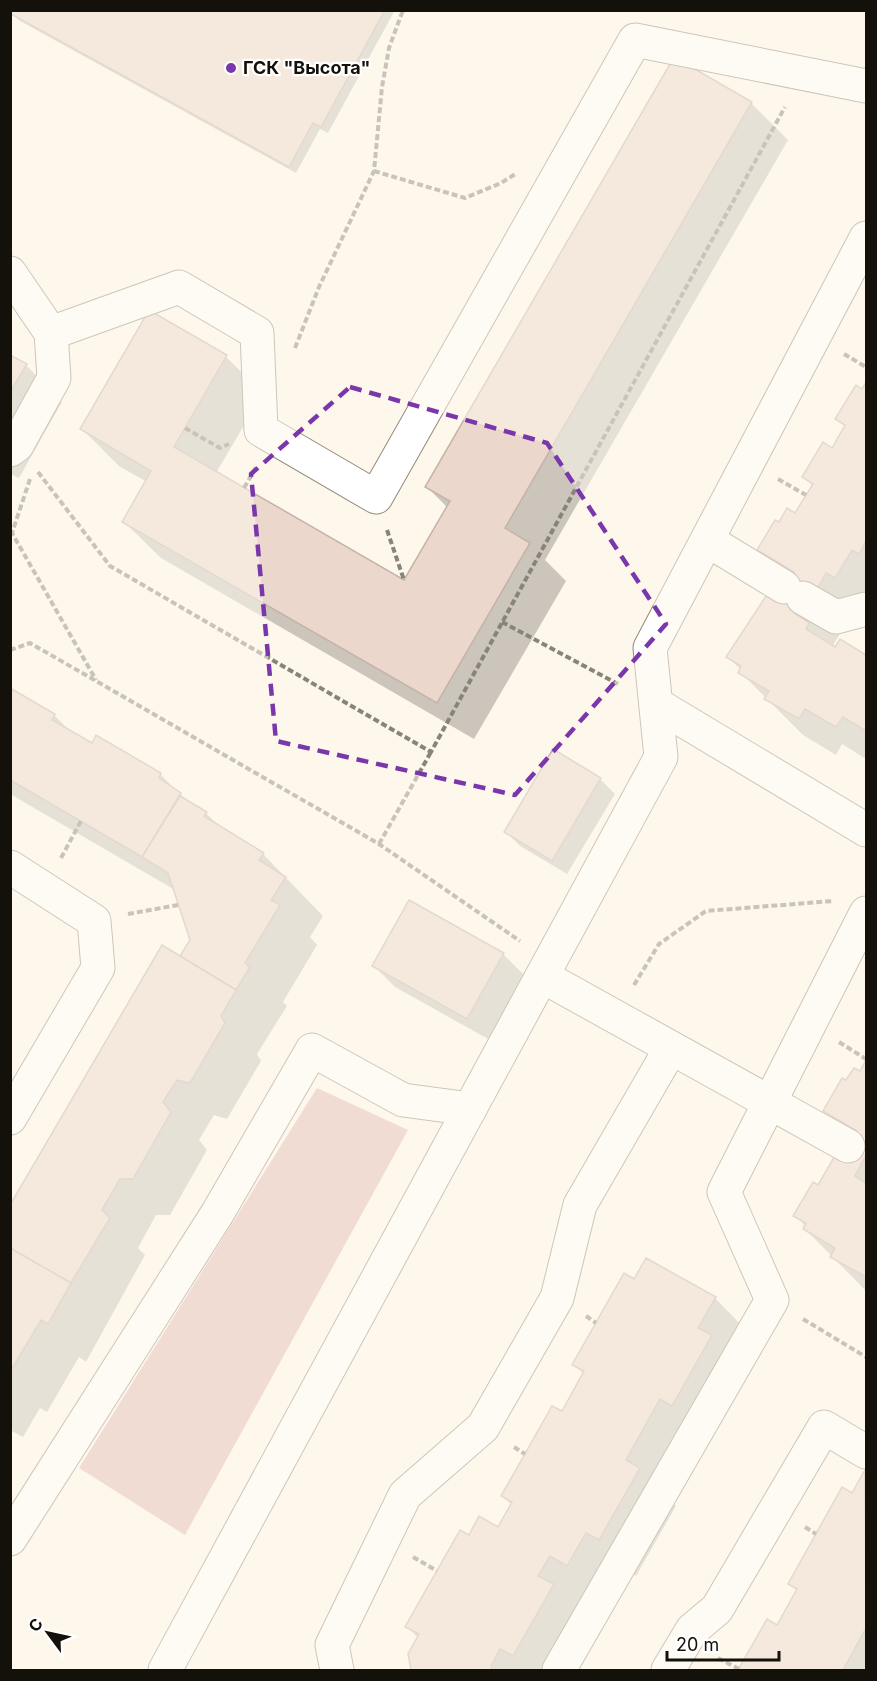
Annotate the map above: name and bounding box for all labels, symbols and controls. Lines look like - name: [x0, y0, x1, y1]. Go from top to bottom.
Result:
- place label: ГСК "Высота": [243, 57, 370, 78]
- marker: ГСК "Высота": [224, 61, 238, 75]
- north arrow: [18, 1603, 78, 1663]
- text: С: [24, 1614, 47, 1635]
- scale bar: [667, 1624, 780, 1662]
- text: 20 m: [676, 1634, 719, 1655]

